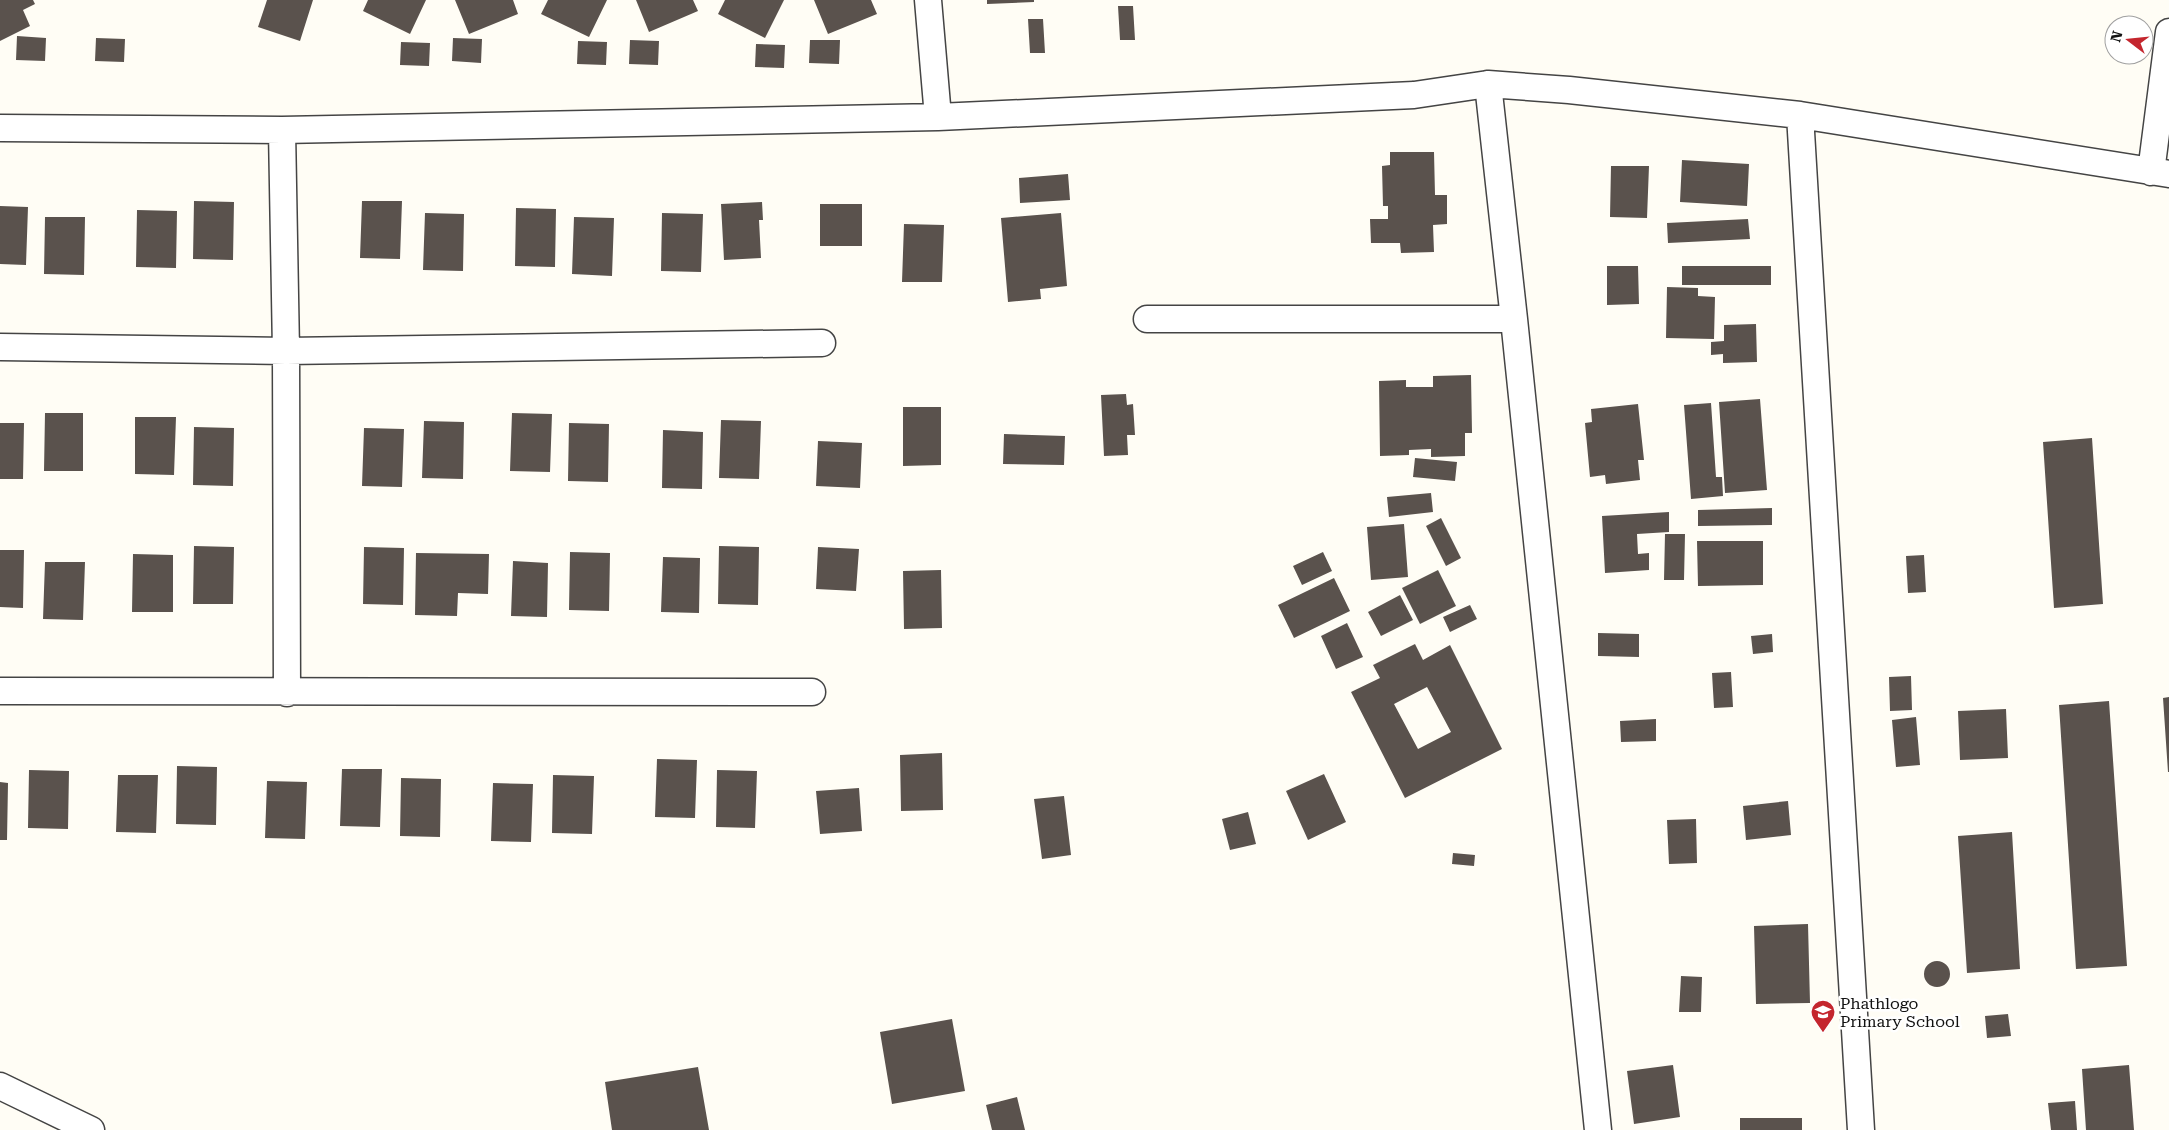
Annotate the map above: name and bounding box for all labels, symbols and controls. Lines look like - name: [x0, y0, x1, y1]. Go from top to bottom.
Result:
- north arrow: [2104, 15, 2154, 65]
- text: N: [2107, 29, 2126, 44]
- place label: Phathlogo Primary School: [1840, 994, 1960, 1031]
- school or university icon: Phathlogo Primary School: [1810, 999, 1836, 1033]

